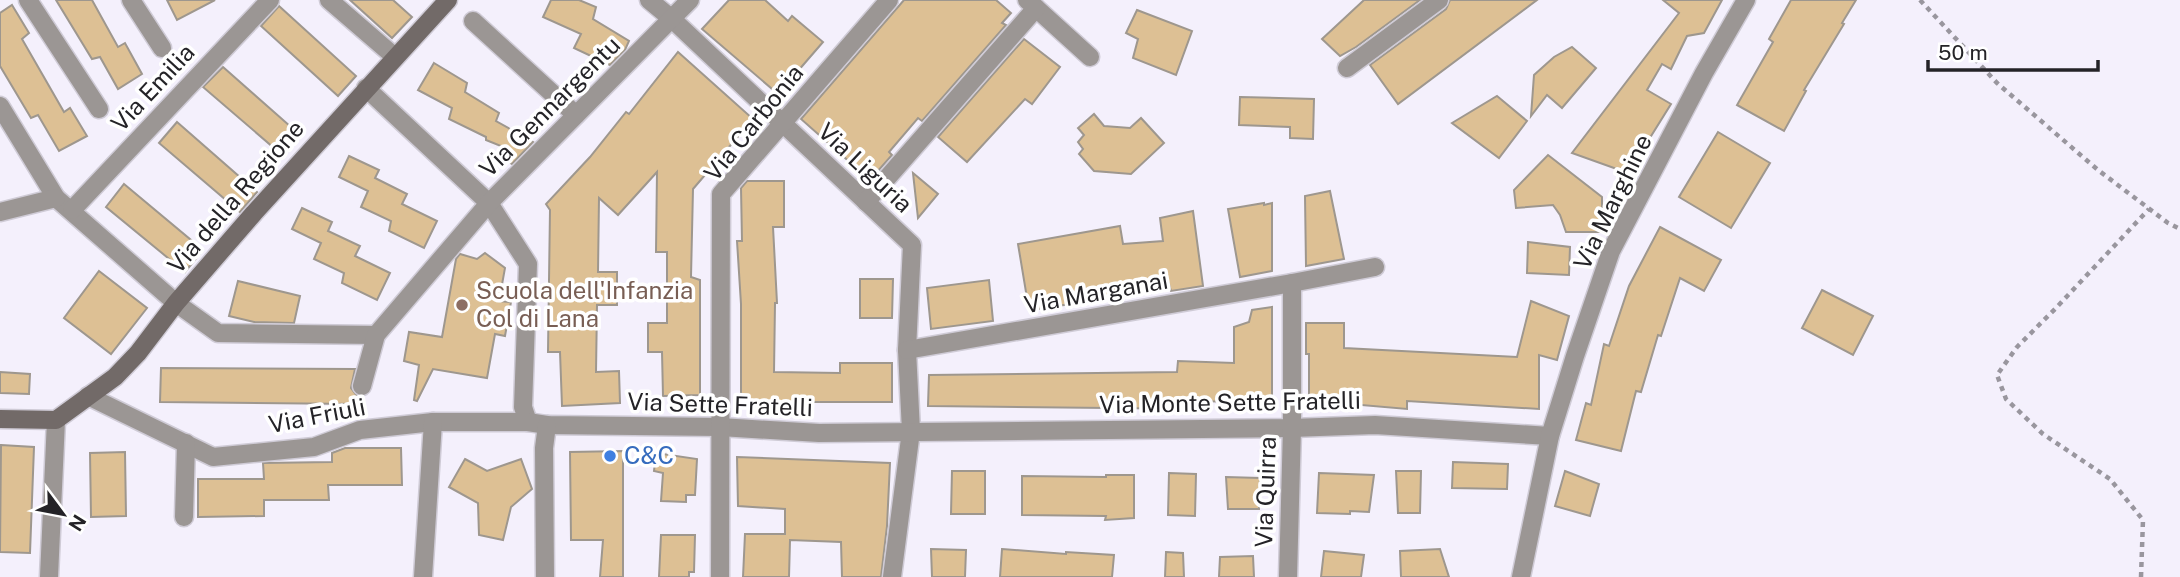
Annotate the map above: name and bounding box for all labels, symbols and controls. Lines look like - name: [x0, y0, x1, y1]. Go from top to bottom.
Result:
- scale bar: [1928, 28, 2098, 72]
- street label: Via Gennargentu: [473, 30, 625, 182]
- street label: Via Emilia: [105, 38, 200, 137]
- text: 50 m: [1938, 40, 1988, 65]
- street label: Via Carbonia: [698, 59, 809, 186]
- street label: Via della Regione: [161, 114, 309, 278]
- street label: Via Liguria: [813, 117, 918, 218]
- street label: Via Marghine: [1567, 129, 1657, 274]
- street label: Via Marganai: [1022, 266, 1170, 318]
- place label: Scuola dell'Infanzia Col di Lana: [476, 276, 693, 332]
- marker: Scuola dell'Infanzia Col di Lana: [454, 297, 470, 313]
- street label: Via Monte Sette Fratelli: [1099, 386, 1361, 418]
- street label: Via Sette Fratelli: [627, 387, 813, 421]
- street label: Via Friuli: [266, 392, 368, 438]
- street label: Via Quirra: [1249, 436, 1281, 548]
- place label: C&C: [624, 441, 674, 469]
- marker: C&C: [602, 448, 618, 464]
- north arrow: [28, 479, 98, 549]
- text: N: [64, 511, 91, 535]

